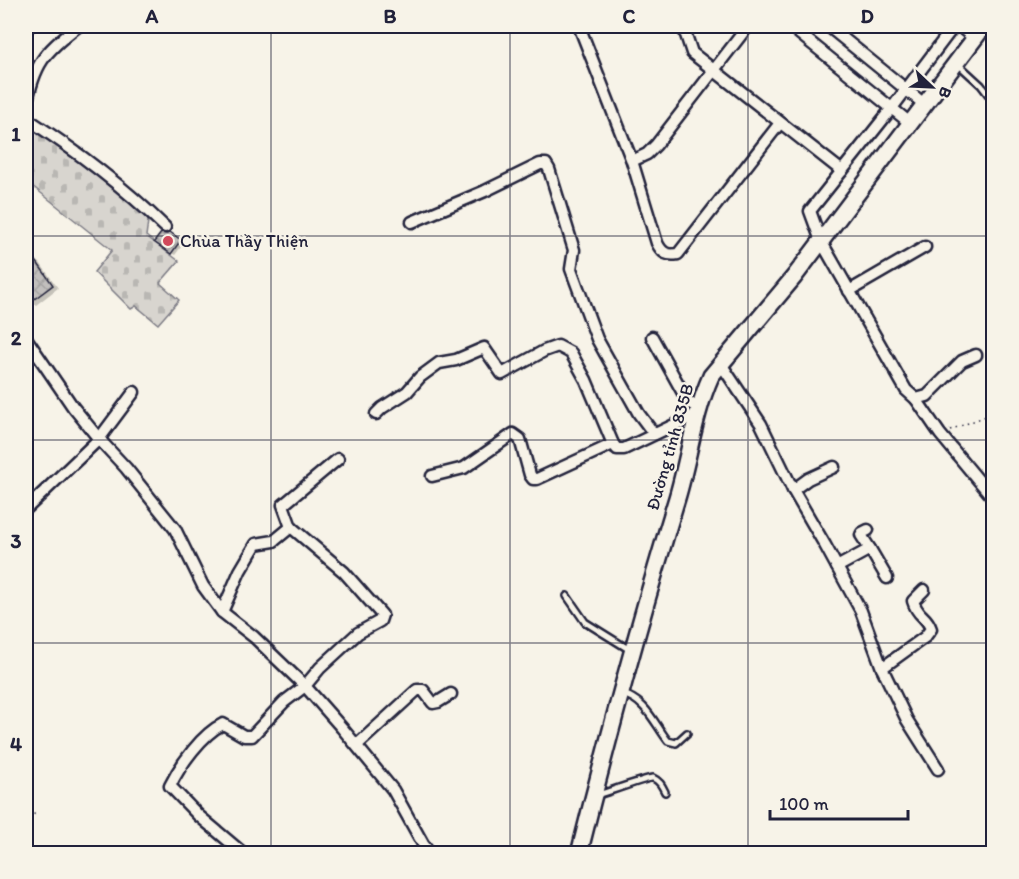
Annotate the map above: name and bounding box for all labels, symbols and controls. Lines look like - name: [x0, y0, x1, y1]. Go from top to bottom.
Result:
- text: A: [145, 4, 159, 28]
- text: B: [384, 4, 397, 28]
- text: C: [623, 4, 636, 28]
- text: D: [860, 4, 874, 28]
- north arrow: [902, 57, 962, 117]
- text: B: [934, 84, 956, 102]
- text: 1: [11, 122, 21, 146]
- place label: Chùa Thầy Thiện: [180, 230, 308, 252]
- marker: Chùa Thầy Thiện: [161, 234, 175, 248]
- text: 2: [11, 326, 22, 350]
- street label: Đường tỉnh 835B: [641, 381, 699, 513]
- text: 3: [11, 529, 22, 553]
- text: 4: [10, 732, 22, 756]
- scale bar: [770, 783, 908, 821]
- text: 100 m: [779, 793, 829, 815]

